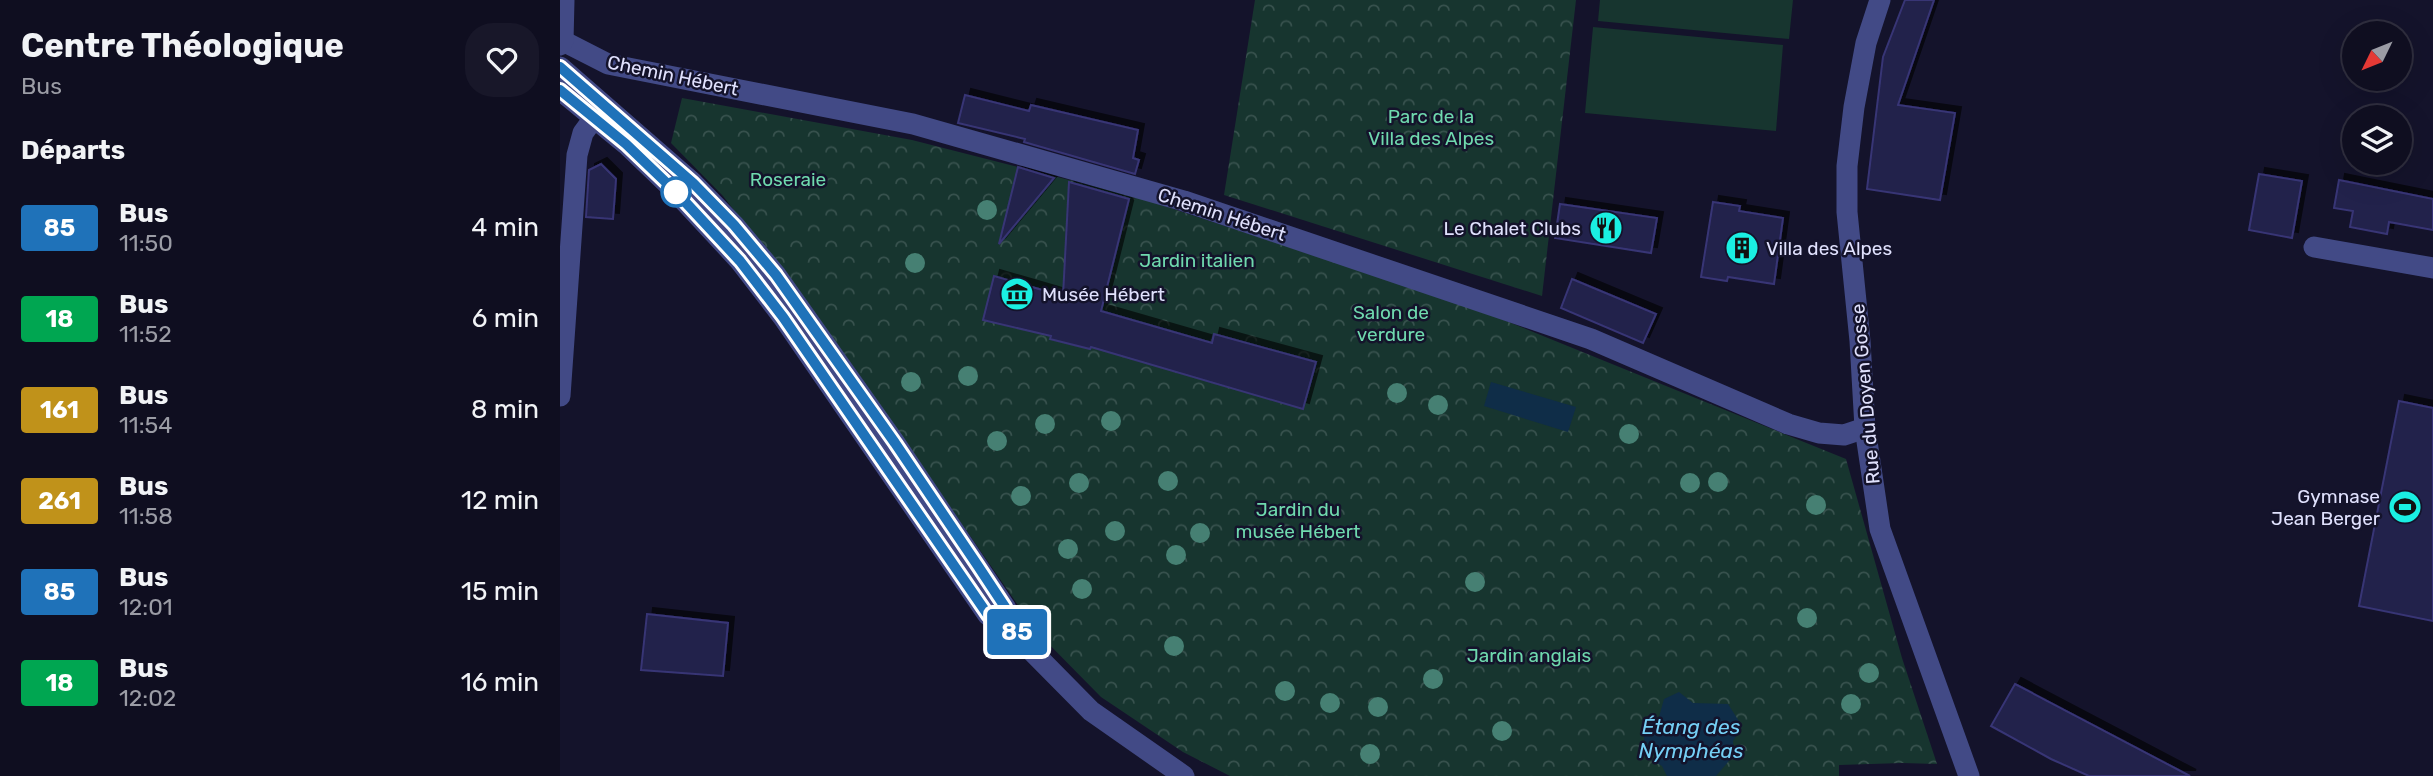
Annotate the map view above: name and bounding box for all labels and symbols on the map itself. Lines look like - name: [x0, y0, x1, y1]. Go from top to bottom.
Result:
- north arrow: [2342, 21, 2412, 91]
- street label: Chemin Hébert: [605, 50, 741, 101]
- park label: Parc de la Villa des Alpes: [1368, 105, 1494, 150]
- park label: Roseraie: [750, 168, 826, 191]
- unlabelled marker: [661, 177, 691, 207]
- street label: Chemin Hébert: [1155, 183, 1289, 246]
- restaurant icon: Le Chalet Clubs: [1587, 209, 1625, 247]
- place label: Le Chalet Clubs: [1444, 217, 1581, 240]
- building icon: Villa des Alpes: [1723, 229, 1761, 267]
- place label: Villa des Alpes: [1766, 237, 1892, 260]
- park label: Jardin italien: [1139, 249, 1255, 272]
- museum icon: Musée Hébert: [998, 275, 1036, 313]
- place label: Musée Hébert: [1042, 283, 1166, 306]
- park label: Salon de verdure: [1353, 301, 1429, 346]
- street label: Rue du Doyen Gosse: [1846, 303, 1885, 485]
- place label: Gymnase Jean Berger: [2271, 485, 2381, 530]
- sports icon: Gymnase Jean Berger: [2386, 488, 2424, 526]
- park label: Jardin du musée Hébert: [1236, 498, 1361, 543]
- line badge: 85: [986, 609, 1049, 655]
- park label: Jardin anglais: [1467, 644, 1591, 667]
- water label: Étang des Nymphéas: [1639, 714, 1744, 763]

